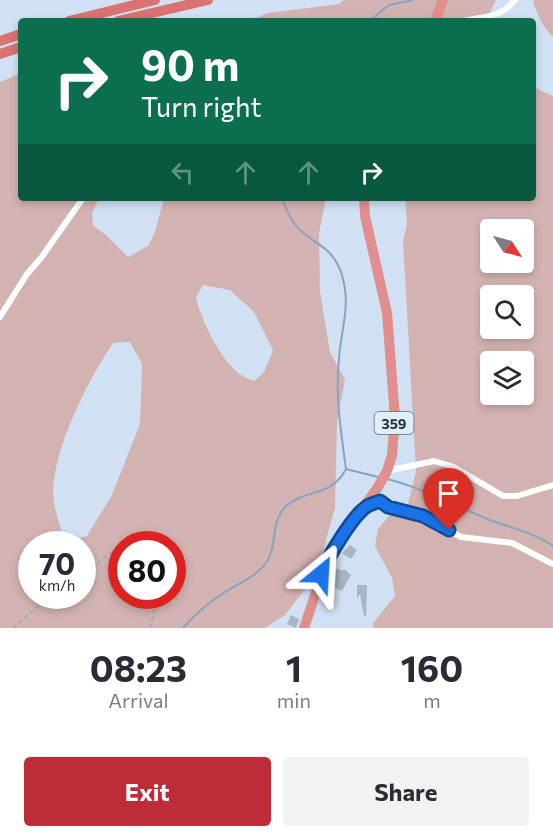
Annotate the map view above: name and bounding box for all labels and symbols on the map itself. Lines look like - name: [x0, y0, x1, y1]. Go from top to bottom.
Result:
- north arrow: [480, 219, 534, 273]
- road number: 359: [374, 412, 414, 434]
- pin: [423, 468, 474, 530]
- speed limit sign: 80: [108, 531, 186, 609]
- position arrow: [289, 542, 353, 606]

